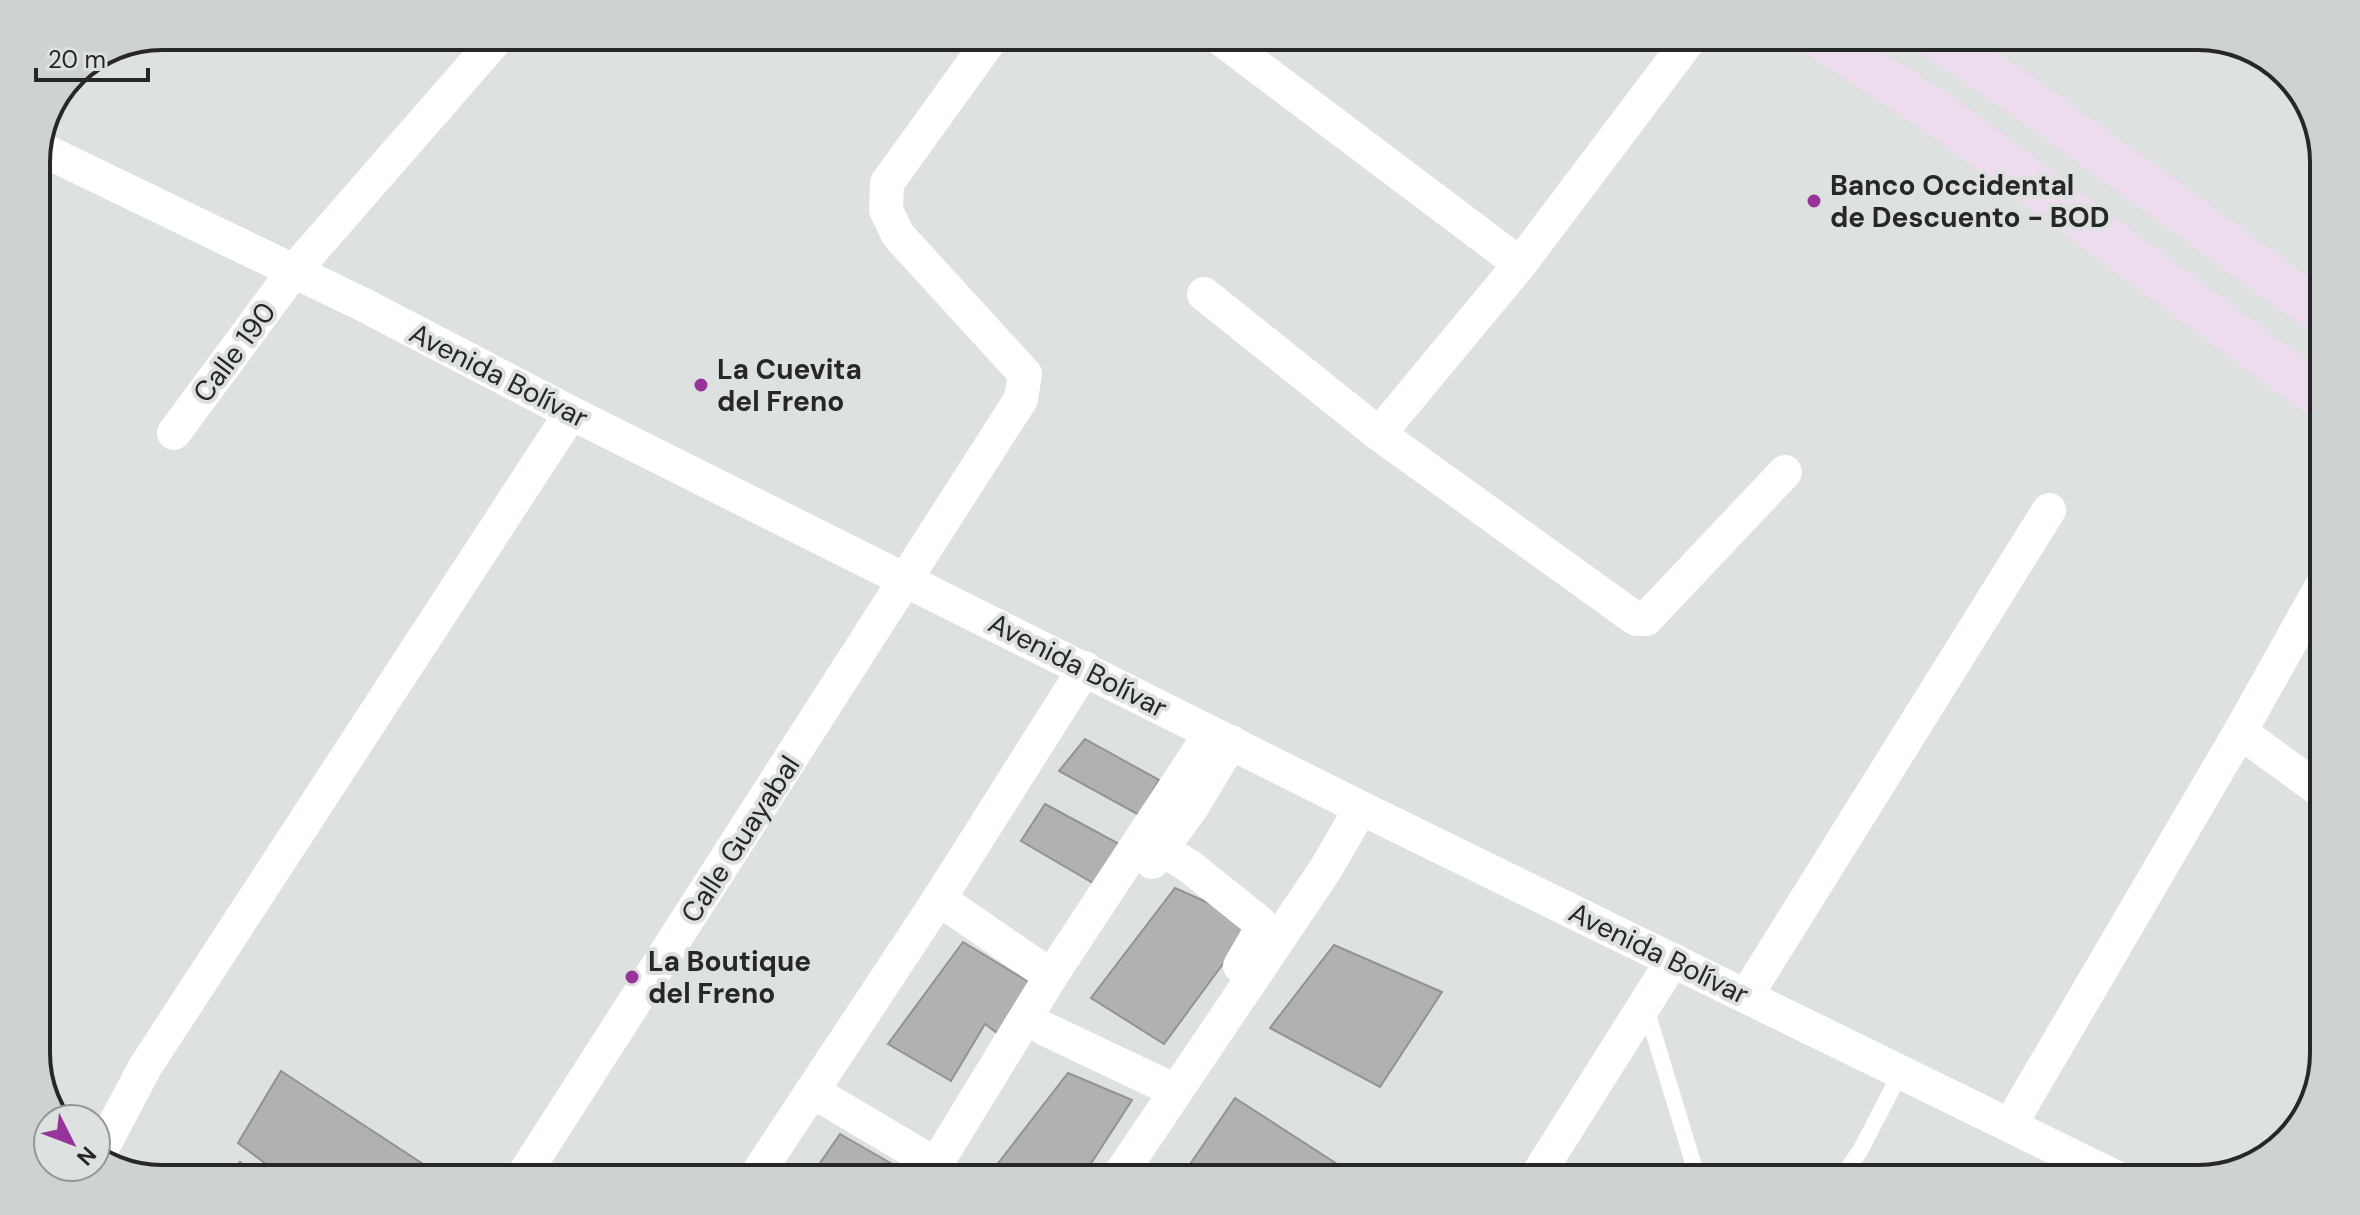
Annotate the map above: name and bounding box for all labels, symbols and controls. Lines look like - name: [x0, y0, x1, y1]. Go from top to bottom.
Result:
- scale bar: [36, 32, 148, 82]
- text: 20 m: [48, 44, 106, 75]
- place label: Banco Occidental de Descuento - BOD: [1830, 167, 2109, 236]
- marker: Banco Occidental de Descuento - BOD: [1805, 192, 1823, 210]
- street label: Calle 190: [185, 295, 284, 410]
- street label: Avenida Bolívar: [403, 315, 594, 436]
- place label: La Cuevita del Freno: [717, 351, 862, 420]
- marker: La Cuevita del Freno: [692, 376, 710, 394]
- street label: Avenida Bolívar: [982, 605, 1173, 726]
- street label: Calle Guayabal: [673, 749, 808, 930]
- street label: Avenida Bolívar: [1563, 894, 1755, 1013]
- place label: La Boutique del Freno: [648, 943, 811, 1012]
- marker: La Boutique del Freno: [623, 968, 641, 986]
- north arrow: [32, 1103, 112, 1183]
- text: N: [70, 1140, 103, 1172]

